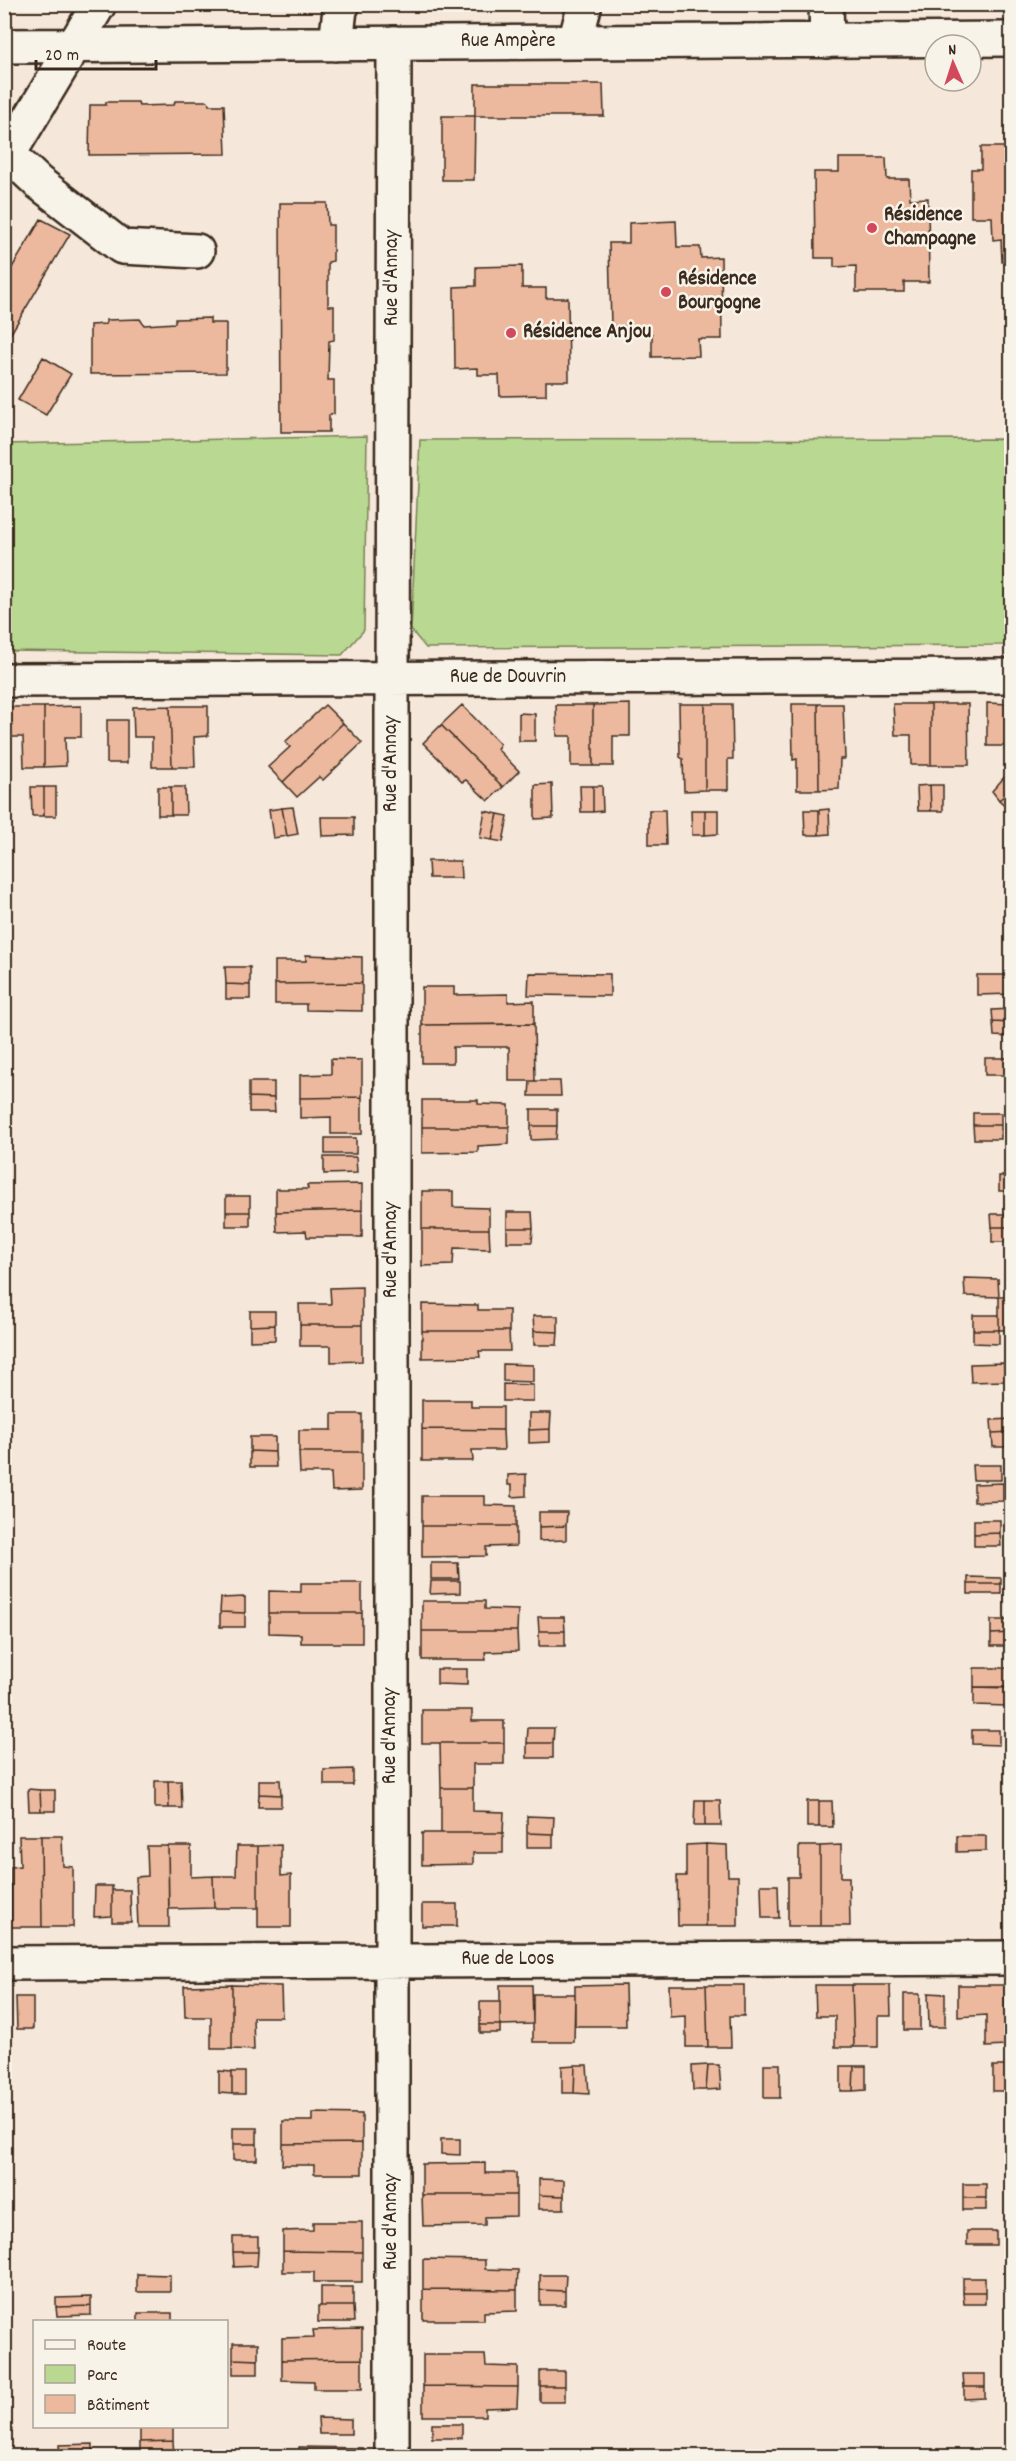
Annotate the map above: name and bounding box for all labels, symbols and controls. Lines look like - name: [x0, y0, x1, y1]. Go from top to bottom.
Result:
- street label: Rue Ampère: [461, 27, 555, 57]
- scale bar: [36, 33, 156, 71]
- north arrow: [923, 33, 983, 93]
- text: N: [948, 39, 957, 62]
- text: 20 m: [45, 44, 79, 69]
- place label: Résidence Champagne: [884, 201, 976, 255]
- marker: Résidence Champagne: [865, 221, 879, 235]
- street label: Rue d'Annay: [378, 229, 408, 326]
- place label: Résidence Bourgogne: [678, 265, 761, 319]
- marker: Résidence Bourgogne: [659, 285, 673, 299]
- place label: Résidence Anjou: [523, 318, 651, 348]
- marker: Résidence Anjou: [504, 326, 518, 340]
- street label: Rue de Douvrin: [450, 663, 566, 693]
- street label: Rue d'Annay: [377, 715, 407, 812]
- street label: Rue d'Annay: [377, 1201, 407, 1298]
- street label: Rue d'Annay: [376, 1687, 406, 1784]
- street label: Rue de Loos: [461, 1945, 555, 1975]
- street label: Rue d'Annay: [377, 2173, 407, 2270]
- legend: [33, 2320, 228, 2428]
- text: Route: [87, 2334, 126, 2359]
- text: Parc: [87, 2364, 118, 2389]
- text: Bâtiment: [87, 2394, 150, 2419]

